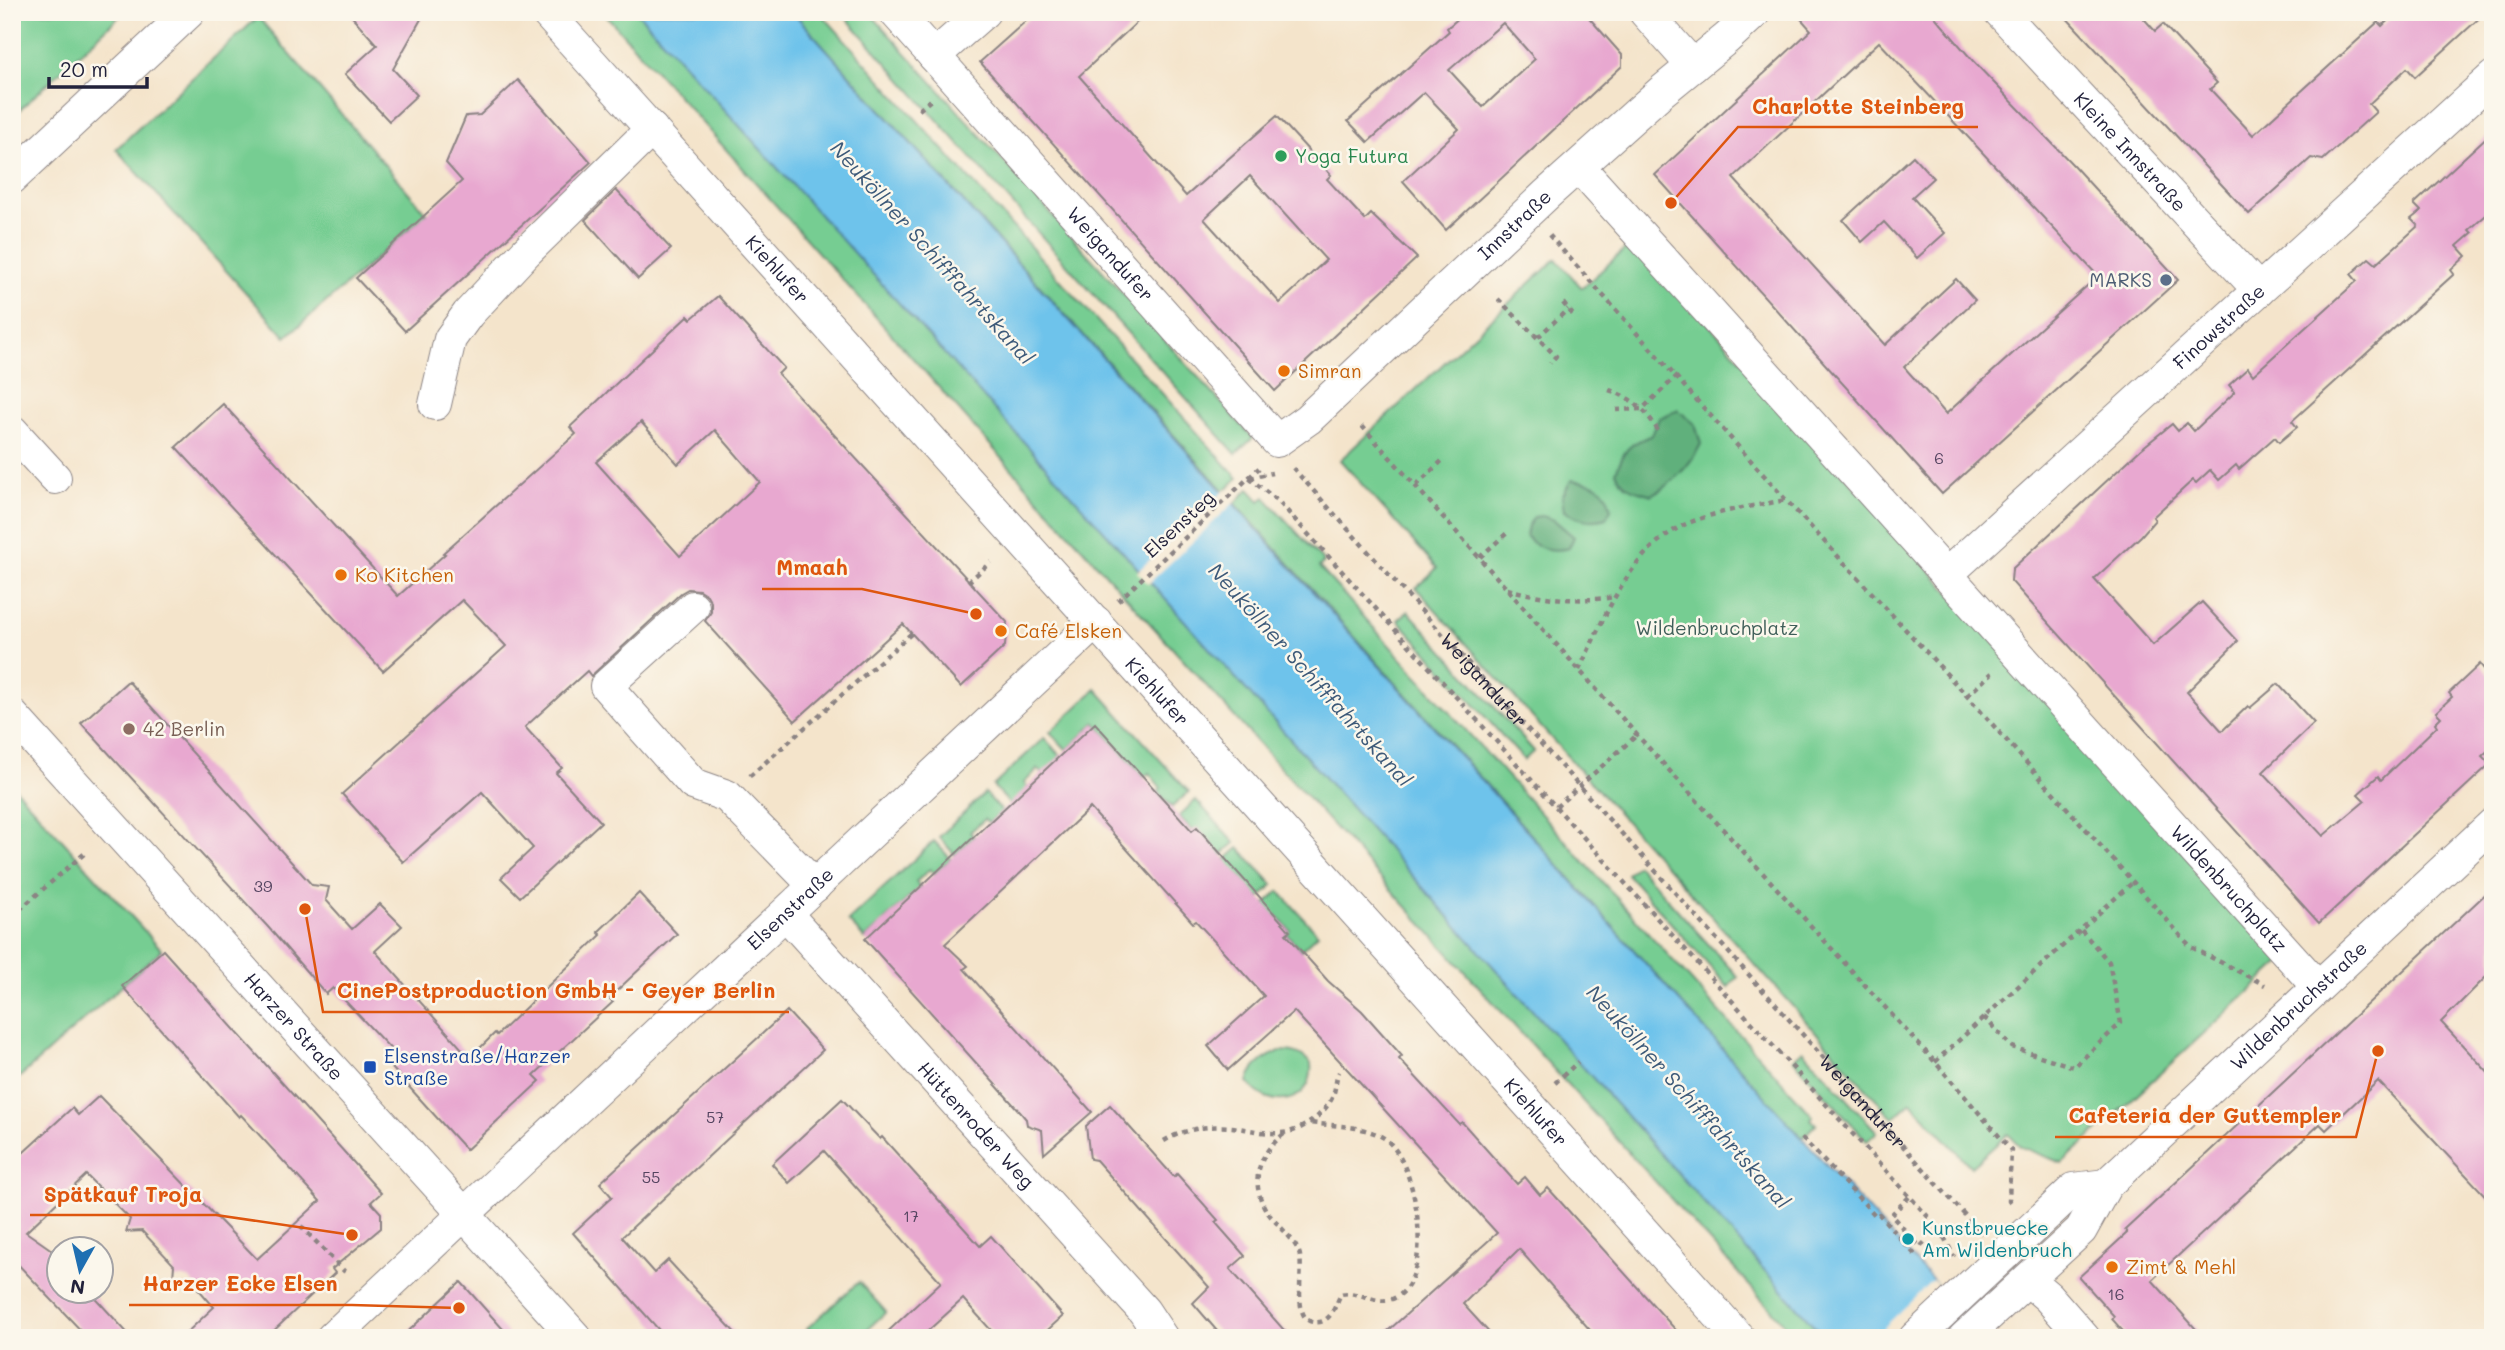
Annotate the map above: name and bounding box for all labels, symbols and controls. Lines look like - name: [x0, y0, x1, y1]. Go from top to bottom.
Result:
- scale bar: [49, 46, 147, 90]
- text: 20 m: [60, 55, 108, 82]
- callout: Charlotte Steinberg: [1738, 85, 1978, 127]
- street label: Kleine Innstraße: [2069, 86, 2192, 216]
- text: Charlotte Steinberg: [1752, 92, 1964, 119]
- water label: Neuköllner Schifffahrtskanal: [825, 134, 1041, 370]
- place label: Yoga Futura: [1295, 143, 1409, 168]
- marker: Yoga Futura: [1273, 148, 1289, 164]
- street label: Innstraße: [1472, 184, 1556, 265]
- street label: Weigandufer: [1062, 201, 1160, 306]
- street label: Kiehlufer: [740, 229, 815, 308]
- place label: MARKS: [2089, 267, 2152, 292]
- marker: MARKS: [2158, 272, 2174, 288]
- street label: Finowstraße: [2167, 278, 2270, 374]
- place label: Simran: [1298, 358, 1362, 383]
- marker: Simran: [1276, 363, 1292, 379]
- house number: 6: [1934, 447, 1944, 468]
- street label: Elsensteg: [1138, 485, 1219, 563]
- callout: Mmaah: [762, 547, 862, 589]
- text: Mmaah: [776, 553, 848, 580]
- water label: Neuköllner Schifffahrtskanal: [1203, 556, 1419, 792]
- place label: Ko Kitchen: [355, 562, 454, 587]
- marker: Ko Kitchen: [333, 567, 349, 583]
- park label: Wildenbruchplatz: [1636, 615, 1798, 640]
- place label: Café Elsken: [1015, 618, 1122, 643]
- marker: Café Elsken: [993, 623, 1009, 639]
- street label: Weigandufer: [1435, 627, 1533, 732]
- street label: Kiehlufer: [1120, 652, 1195, 731]
- place label: 42 Berlin: [143, 716, 225, 741]
- marker: 42 Berlin: [121, 721, 137, 737]
- street label: Wildenbruchplatz: [2166, 819, 2293, 957]
- street label: Elsenstraße: [741, 861, 839, 955]
- house number: 39: [254, 875, 272, 896]
- street label: Wildenbruchstraße: [2224, 935, 2372, 1075]
- street label: Harzer Straße: [239, 967, 350, 1085]
- callout: CinePostproduction GmbH - Geyer Berlin: [323, 970, 789, 1012]
- text: CinePostproduction GmbH - Geyer Berlin: [337, 976, 775, 1004]
- water label: Neuköllner Schifffahrtskanal: [1581, 978, 1797, 1214]
- place label: Elsenstraße/Harzer Straße: [384, 1043, 571, 1090]
- street label: Weigandufer: [1814, 1049, 1912, 1154]
- street label: Hüttenroder Weg: [913, 1056, 1040, 1193]
- marker: Elsenstraße/Harzer Straße: [362, 1059, 378, 1075]
- street label: Kiehlufer: [1499, 1072, 1574, 1151]
- callout: Cafeteria der Guttempler: [2055, 1095, 2356, 1137]
- text: Cafeteria der Guttempler: [2068, 1101, 2342, 1128]
- house number: 57: [706, 1106, 724, 1127]
- house number: 55: [642, 1166, 660, 1187]
- callout: Spätkauf Troja: [30, 1173, 216, 1215]
- text: Spätkauf Troja: [44, 1180, 202, 1207]
- house number: 17: [903, 1205, 919, 1226]
- place label: Kunstbruecke Am Wildenbruch: [1922, 1215, 2072, 1262]
- marker: Kunstbruecke Am Wildenbruch: [1900, 1231, 1916, 1247]
- north arrow: [46, 1234, 116, 1304]
- place label: Zimt & Mehl: [2126, 1254, 2236, 1279]
- marker: Zimt & Mehl: [2104, 1259, 2120, 1275]
- callout: Harzer Ecke Elsen: [129, 1263, 352, 1305]
- text: Harzer Ecke Elsen: [142, 1269, 338, 1296]
- text: N: [69, 1274, 86, 1301]
- house number: 16: [2108, 1283, 2124, 1304]

